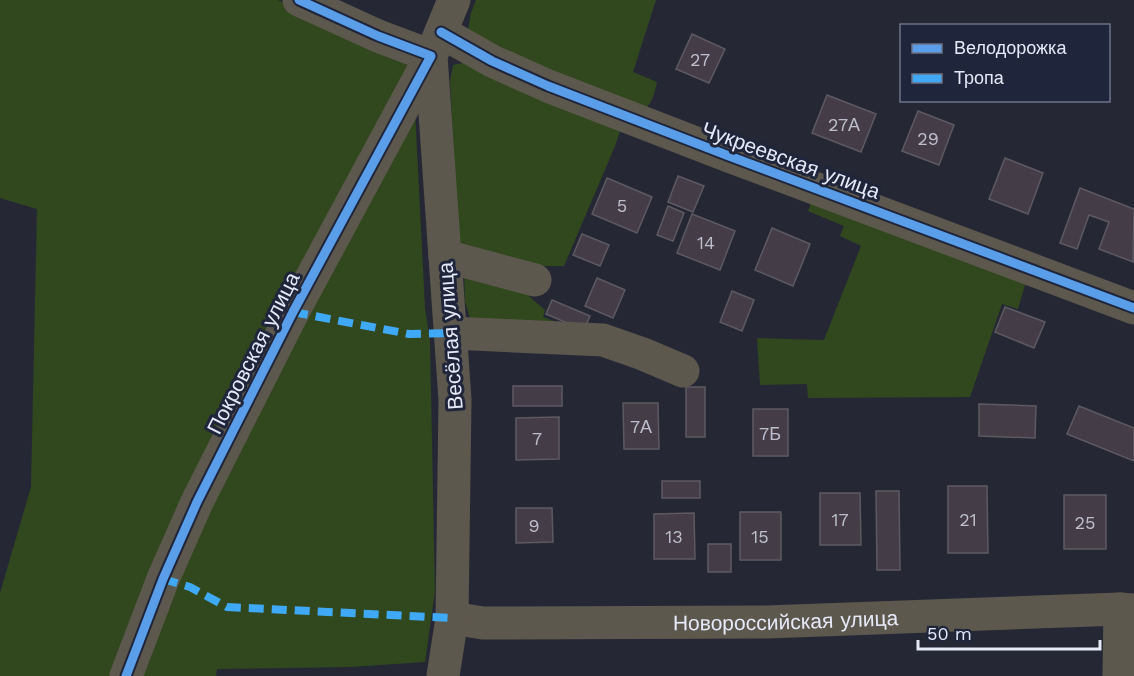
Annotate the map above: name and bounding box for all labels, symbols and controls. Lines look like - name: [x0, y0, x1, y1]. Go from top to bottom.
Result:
- legend: [900, 24, 1110, 102]
- text: Велодорожка: [954, 37, 1067, 58]
- house number: 27: [690, 49, 710, 70]
- text: Тропа: [954, 67, 1005, 88]
- house number: 27А: [828, 114, 860, 135]
- street label: Чукреевская улица: [699, 116, 884, 204]
- house number: 29: [917, 128, 939, 149]
- house number: 5: [617, 195, 627, 216]
- house number: 14: [697, 232, 715, 253]
- street label: Весёлая улица: [432, 261, 468, 411]
- street label: Покровская улица: [201, 268, 305, 438]
- house number: 7А: [630, 416, 652, 437]
- house number: 7Б: [759, 423, 781, 444]
- house number: 7: [532, 428, 542, 449]
- house number: 17: [831, 509, 849, 530]
- house number: 21: [959, 509, 977, 530]
- house number: 25: [1075, 512, 1095, 533]
- house number: 9: [528, 515, 540, 536]
- house number: 13: [665, 526, 683, 547]
- house number: 15: [751, 526, 769, 547]
- street label: Новороссийская улица: [673, 605, 899, 635]
- scale bar: [918, 613, 1100, 651]
- text: 50 m: [927, 623, 972, 644]

